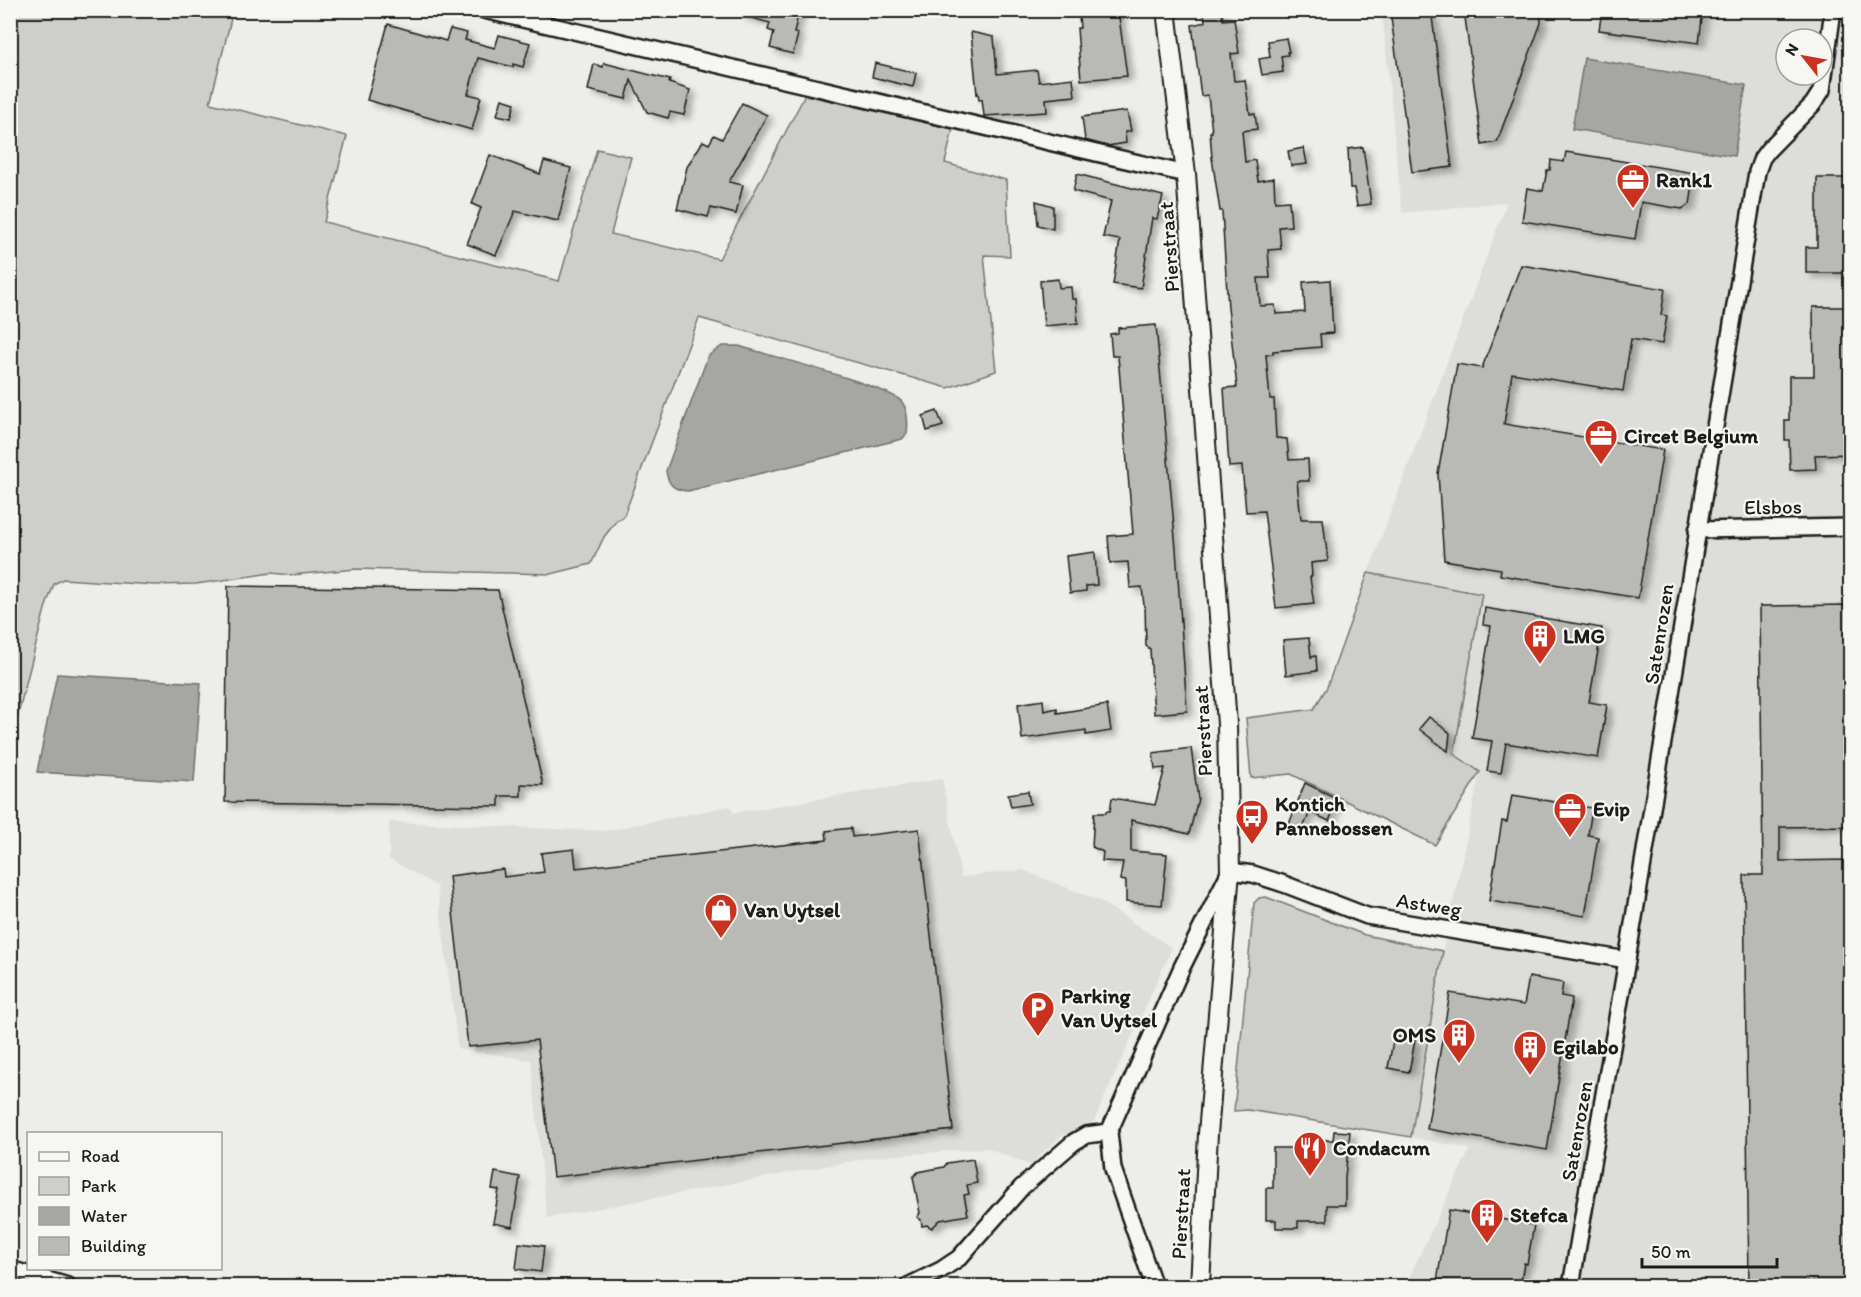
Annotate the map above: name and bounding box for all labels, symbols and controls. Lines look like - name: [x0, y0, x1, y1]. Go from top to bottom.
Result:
- north arrow: [1774, 27, 1834, 87]
- text: N: [1781, 40, 1802, 59]
- office icon: Rank1: [1615, 162, 1651, 209]
- place label: Rank1: [1656, 167, 1712, 192]
- street label: Pierstraat: [1153, 201, 1184, 293]
- office icon: Circet Belgium: [1583, 418, 1619, 465]
- place label: Circet Belgium: [1624, 423, 1759, 449]
- street label: Elsbos: [1744, 493, 1802, 520]
- street label: Satenrozen: [1638, 582, 1679, 686]
- building icon: LMG: [1522, 618, 1558, 665]
- place label: LMG: [1563, 623, 1605, 648]
- street label: Pierstraat: [1188, 685, 1217, 777]
- place label: Kontich Pannebossen: [1275, 791, 1393, 840]
- office icon: Evip: [1552, 791, 1588, 838]
- place label: Evip: [1593, 796, 1630, 822]
- bus stop icon: Kontich Pannebossen: [1234, 798, 1270, 845]
- street label: Astweg: [1395, 887, 1464, 922]
- shop icon: Van Uytsel: [703, 892, 739, 939]
- place label: Van Uytsel: [744, 897, 841, 923]
- place label: Parking Van Uytsel: [1061, 983, 1158, 1033]
- parking icon: Parking Van Uytsel: [1020, 990, 1056, 1037]
- building icon: OMS: [1441, 1017, 1477, 1064]
- place label: OMS: [1392, 1022, 1436, 1047]
- building icon: Egilabo: [1512, 1029, 1548, 1076]
- place label: Egilabo: [1553, 1034, 1619, 1060]
- street label: Satenrozen: [1555, 1079, 1598, 1183]
- restaurant icon: Condacum: [1292, 1130, 1328, 1177]
- legend: [27, 1132, 222, 1270]
- place label: Condacum: [1333, 1135, 1430, 1160]
- text: Road: [81, 1145, 120, 1167]
- street label: Pierstraat: [1166, 1168, 1195, 1260]
- text: Park: [81, 1175, 116, 1197]
- building icon: Stefca: [1469, 1197, 1505, 1244]
- place label: Stefca: [1510, 1202, 1568, 1227]
- text: Water: [81, 1205, 127, 1227]
- scale bar: [1642, 1231, 1777, 1269]
- text: Building: [81, 1235, 147, 1257]
- text: 50 m: [1651, 1241, 1691, 1263]

